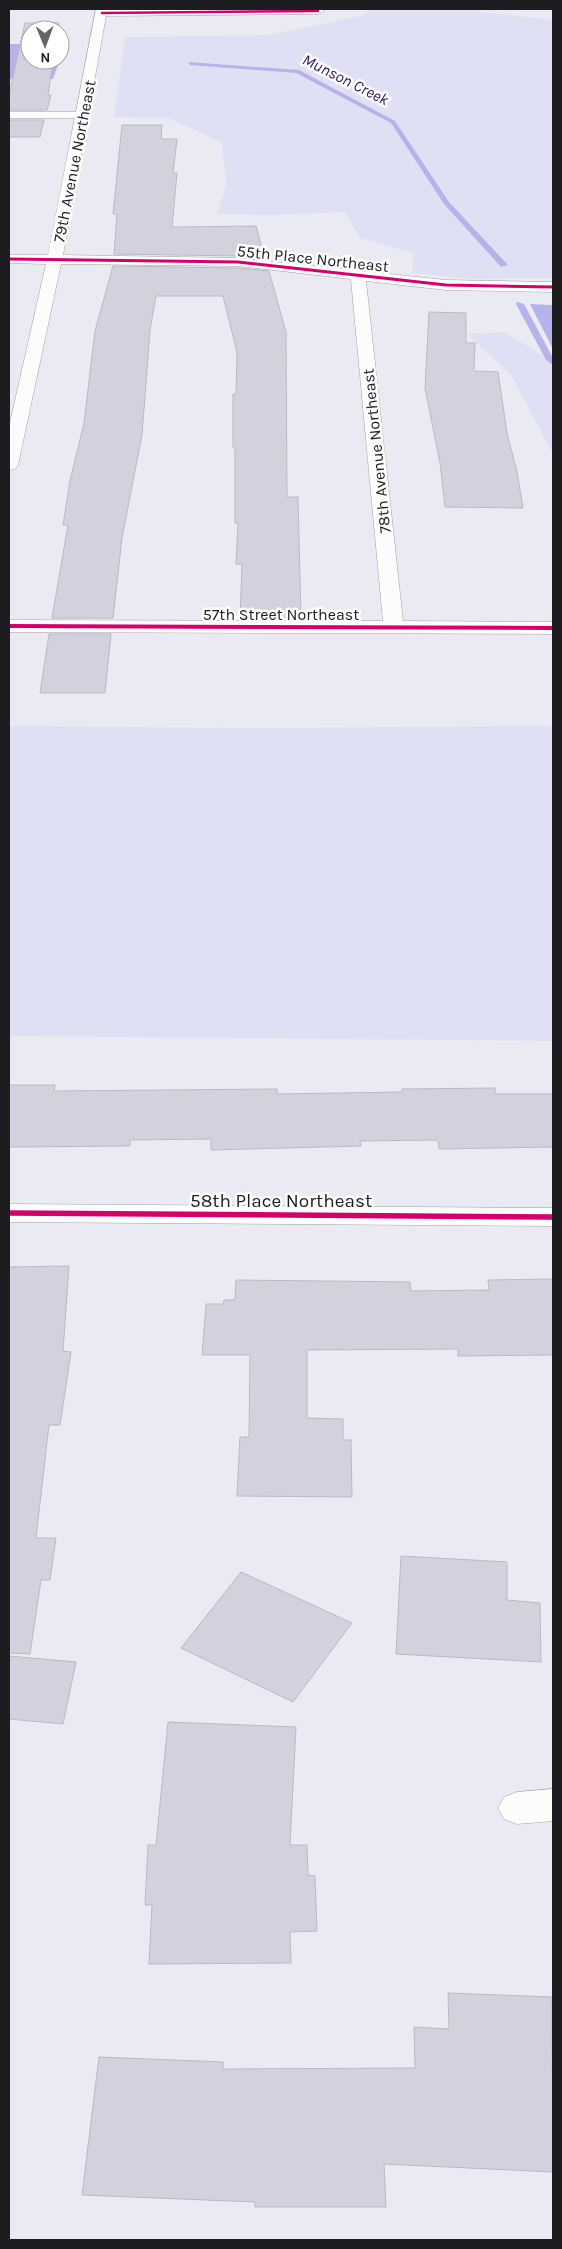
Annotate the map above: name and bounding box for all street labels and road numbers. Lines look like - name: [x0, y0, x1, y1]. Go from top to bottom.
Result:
- street label: 79th Avenue Northeast: [49, 78, 100, 244]
- street label: 55th Place Northeast: [236, 241, 390, 276]
- street label: 78th Avenue Northeast: [358, 367, 395, 534]
- street label: 57th Street Northeast: [203, 605, 359, 624]
- street label: 58th Place Northeast: [190, 1190, 372, 1212]

